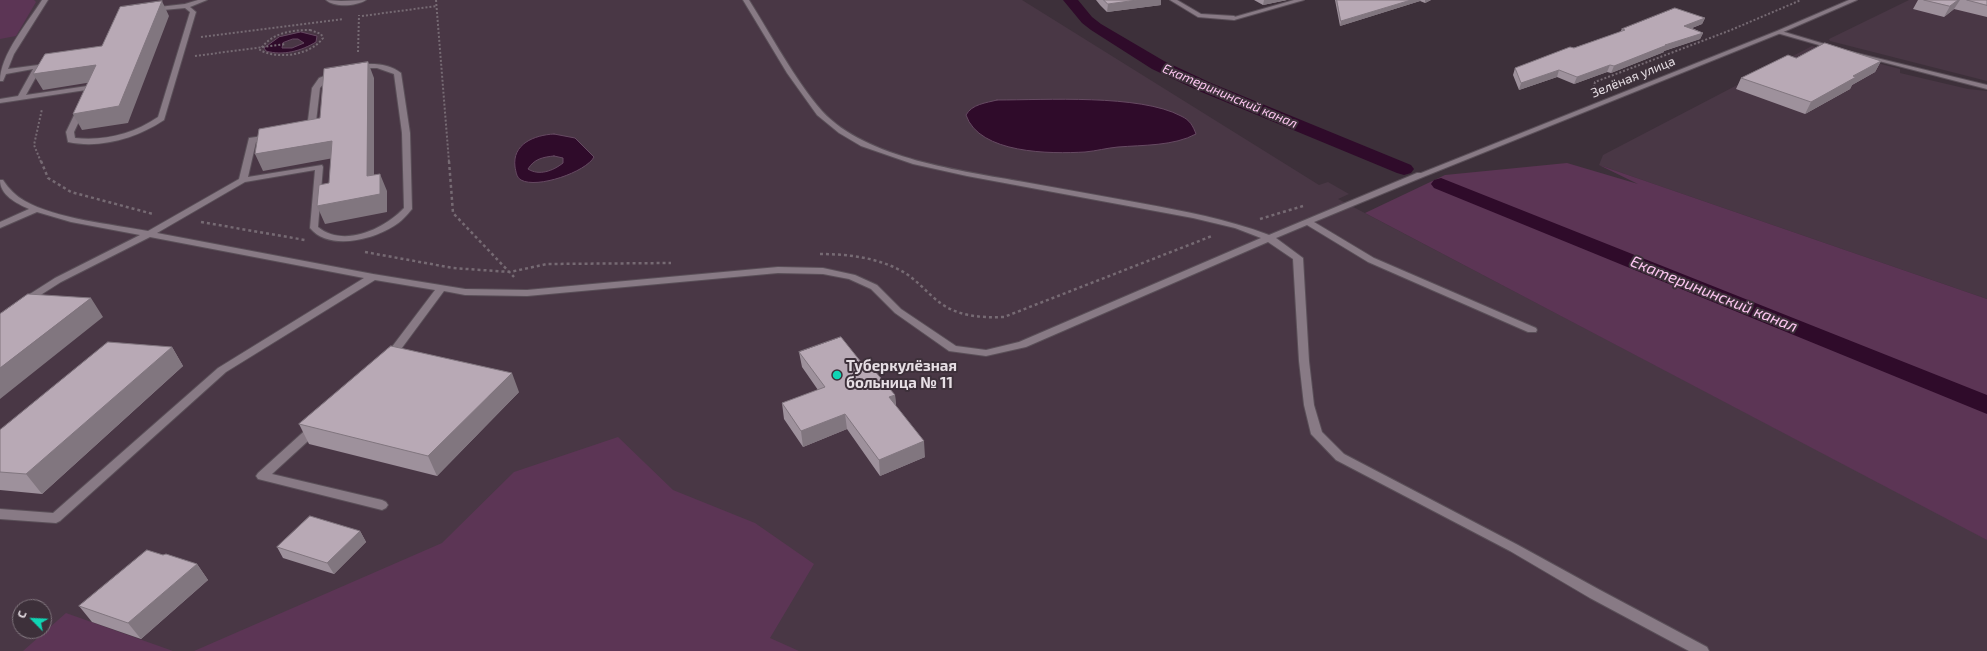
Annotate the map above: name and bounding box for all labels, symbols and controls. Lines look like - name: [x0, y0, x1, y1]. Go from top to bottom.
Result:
- street label: Зелёная улица: [1589, 53, 1677, 101]
- water label: Екатерининский канал: [1160, 60, 1300, 132]
- water label: Екатерининский канал: [1628, 252, 1800, 336]
- place label: Туберкулёзная больница № 11: [846, 357, 957, 392]
- marker: Туберкулёзная больница № 11: [831, 369, 843, 381]
- north arrow: [12, 599, 52, 639]
- text: С: [14, 609, 29, 620]

